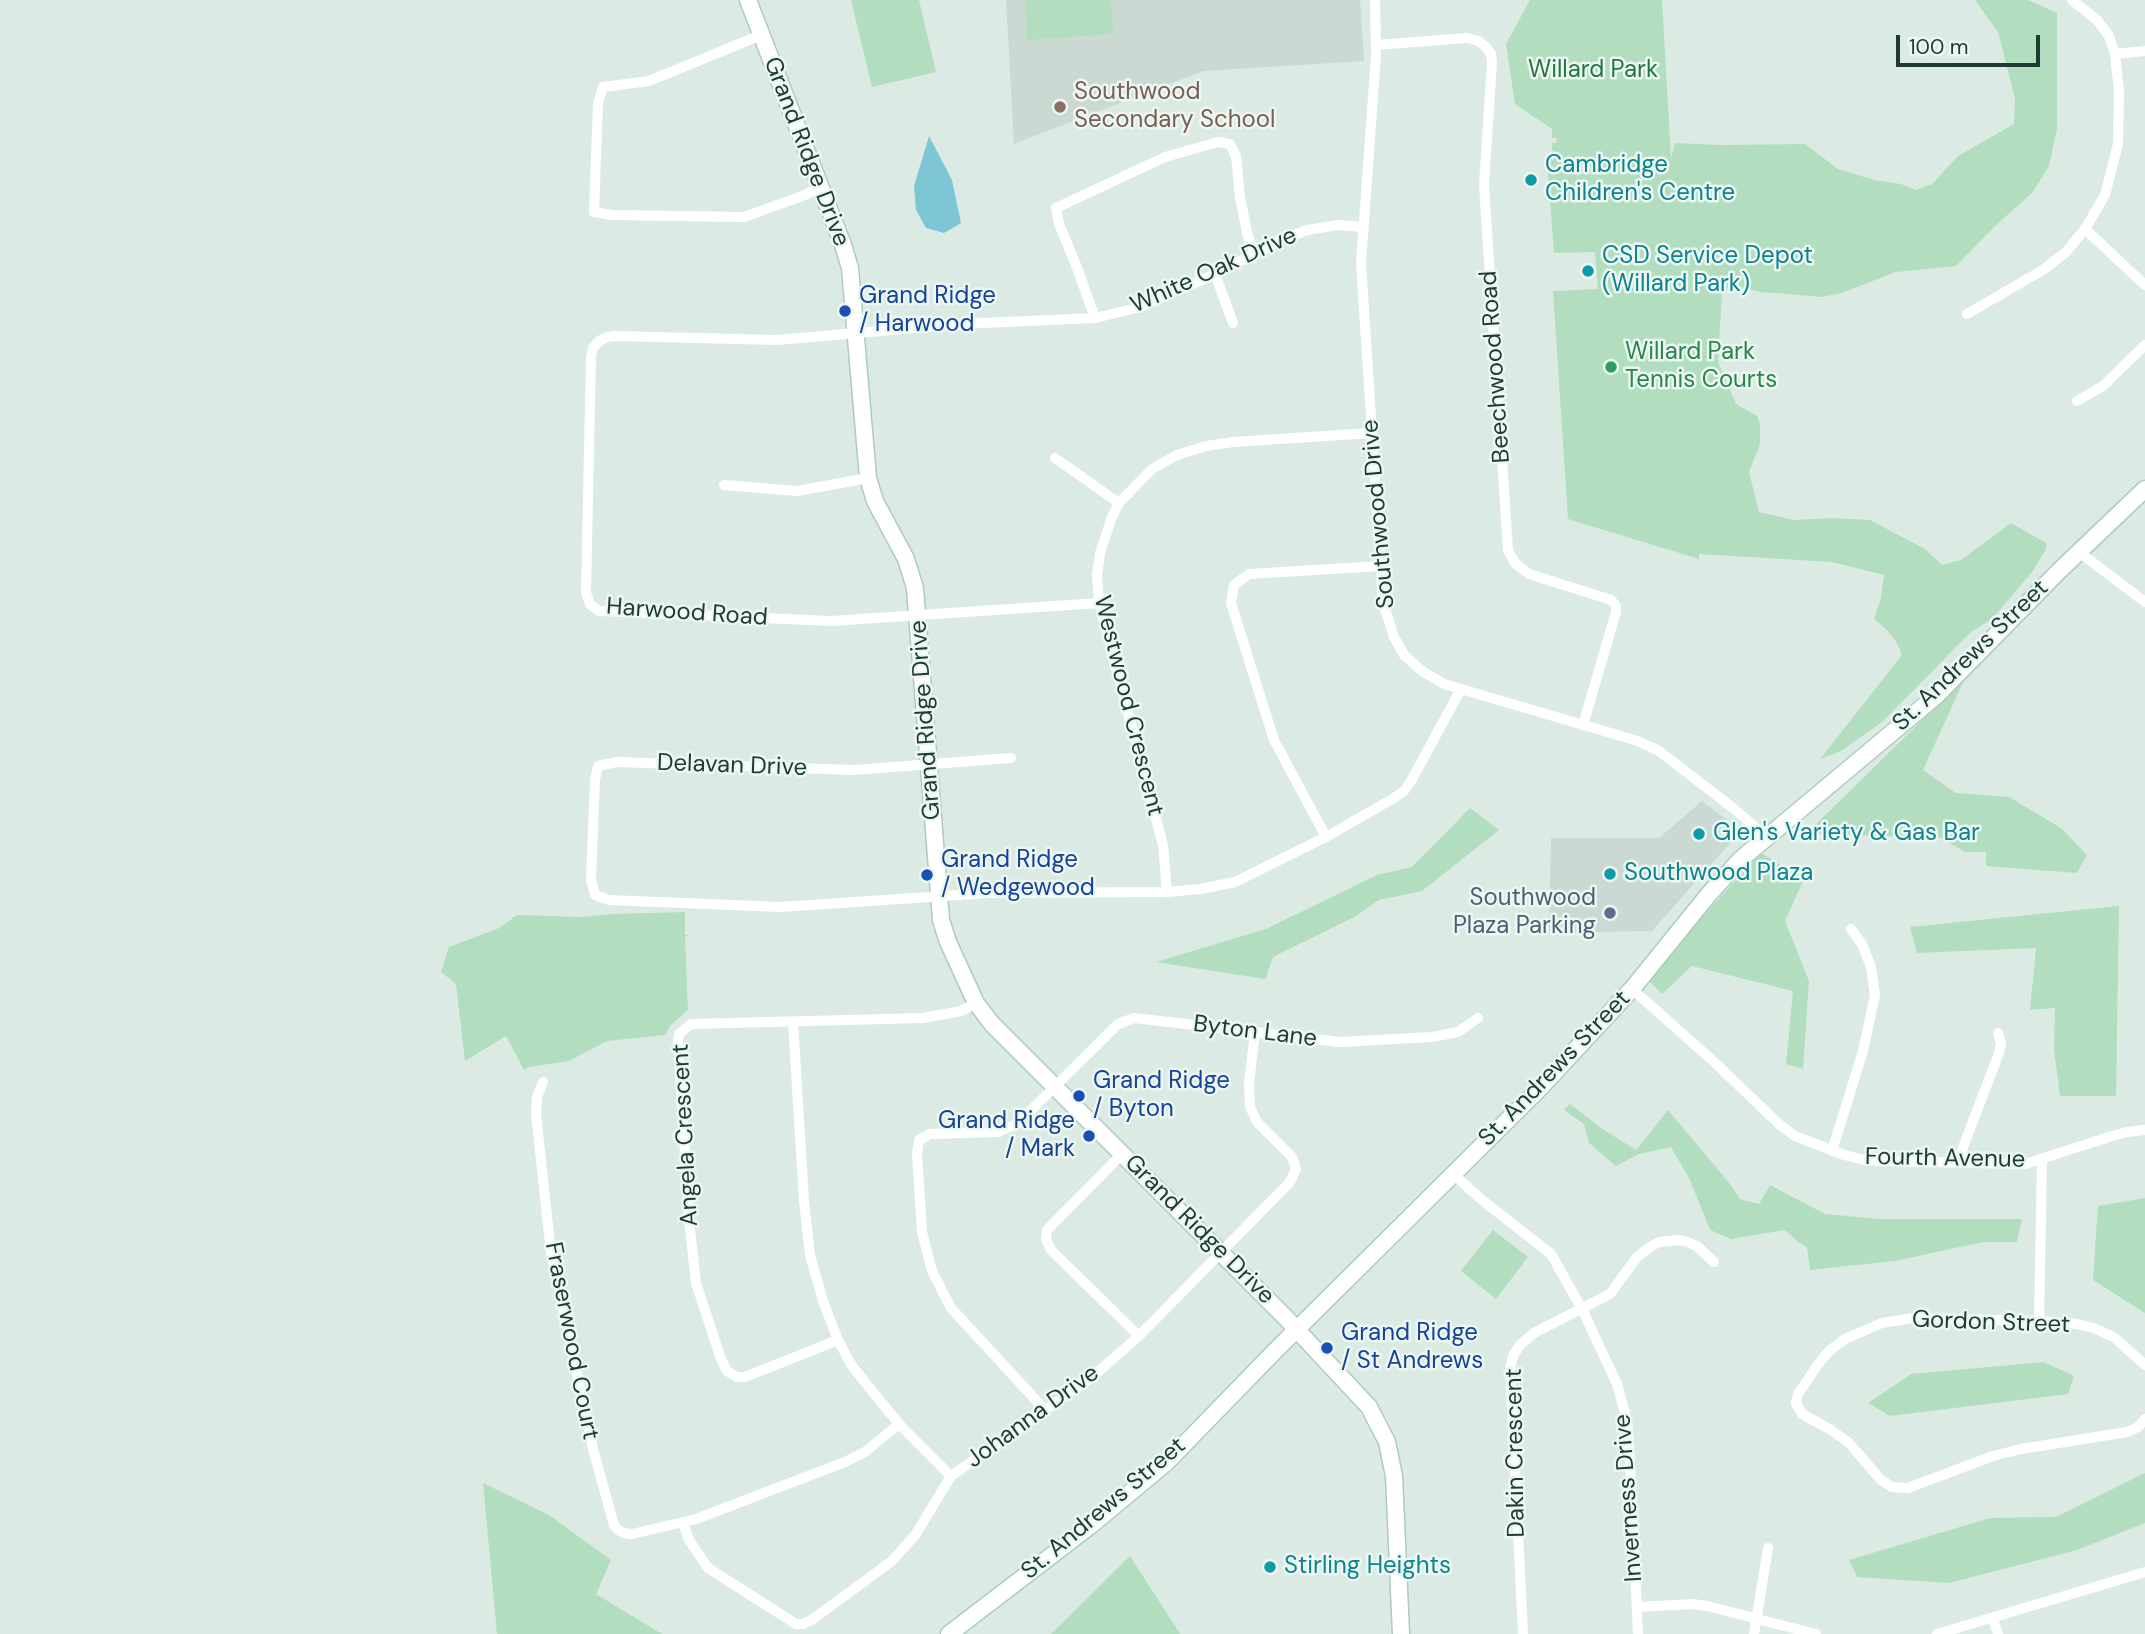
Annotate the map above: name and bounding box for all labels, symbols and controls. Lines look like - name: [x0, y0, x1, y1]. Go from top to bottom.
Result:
- scale bar: [1900, 21, 2044, 65]
- text: 100 m: [1909, 33, 1969, 61]
- street label: Grand Ridge Drive: [757, 53, 855, 251]
- park label: Willard Park: [1528, 57, 1658, 85]
- place label: Southwood Secondary School: [1074, 79, 1275, 135]
- marker: Southwood Secondary School: [1052, 99, 1068, 115]
- place label: Cambridge Children's Centre: [1545, 152, 1735, 208]
- marker: Cambridge Children's Centre: [1523, 172, 1539, 188]
- street label: White Oak Drive: [1126, 221, 1302, 321]
- place label: CSD Service Depot (Willard Park): [1602, 243, 1813, 299]
- marker: CSD Service Depot (Willard Park): [1580, 263, 1596, 279]
- street label: Beechwood Road: [1475, 270, 1517, 464]
- place label: Grand Ridge / Harwood: [859, 283, 996, 339]
- marker: Grand Ridge / Harwood: [837, 303, 853, 319]
- place label: Willard Park Tennis Courts: [1625, 339, 1777, 395]
- marker: Willard Park Tennis Courts: [1603, 359, 1619, 375]
- street label: Southwood Drive: [1356, 418, 1402, 610]
- street label: St. Andrews Street: [1887, 574, 2055, 738]
- street label: Harwood Road: [605, 593, 769, 633]
- street label: Westwood Crescent: [1087, 593, 1169, 819]
- street label: Grand Ridge Drive: [905, 619, 947, 821]
- street label: Delavan Drive: [656, 749, 808, 783]
- place label: Glen's Variety & Gas Bar: [1713, 820, 1980, 848]
- marker: Glen's Variety & Gas Bar: [1691, 826, 1707, 842]
- place label: Grand Ridge / Wedgewood: [941, 847, 1095, 903]
- place label: Southwood Plaza: [1624, 860, 1813, 888]
- marker: Southwood Plaza: [1602, 866, 1618, 882]
- marker: Grand Ridge / Wedgewood: [919, 867, 935, 883]
- place label: Southwood Plaza Parking: [1453, 885, 1596, 941]
- marker: Southwood Plaza Parking: [1602, 905, 1618, 921]
- street label: St. Andrews Street: [1473, 985, 1637, 1153]
- street label: Byton Lane: [1192, 1010, 1318, 1054]
- street label: Angela Crescent: [667, 1043, 705, 1227]
- place label: Grand Ridge / Byton: [1093, 1068, 1230, 1124]
- marker: Grand Ridge / Byton: [1071, 1088, 1087, 1104]
- place label: Grand Ridge / Mark: [938, 1108, 1075, 1164]
- marker: Grand Ridge / Mark: [1081, 1128, 1097, 1144]
- street label: Fourth Avenue: [1865, 1143, 2025, 1175]
- street label: Grand Ridge Drive: [1118, 1149, 1280, 1311]
- street label: Fraserwood Court: [538, 1240, 604, 1442]
- street label: Gordon Street: [1911, 1306, 2071, 1340]
- place label: Grand Ridge / St Andrews: [1341, 1320, 1483, 1376]
- marker: Grand Ridge / St Andrews: [1319, 1340, 1335, 1356]
- street label: Johanna Drive: [961, 1359, 1105, 1475]
- street label: Dakin Crescent: [1500, 1368, 1532, 1538]
- street label: Inverness Drive: [1609, 1413, 1649, 1583]
- street label: St. Andrews Street: [1016, 1432, 1192, 1586]
- place label: Stirling Heights: [1284, 1553, 1451, 1581]
- marker: Stirling Heights: [1262, 1559, 1278, 1575]

